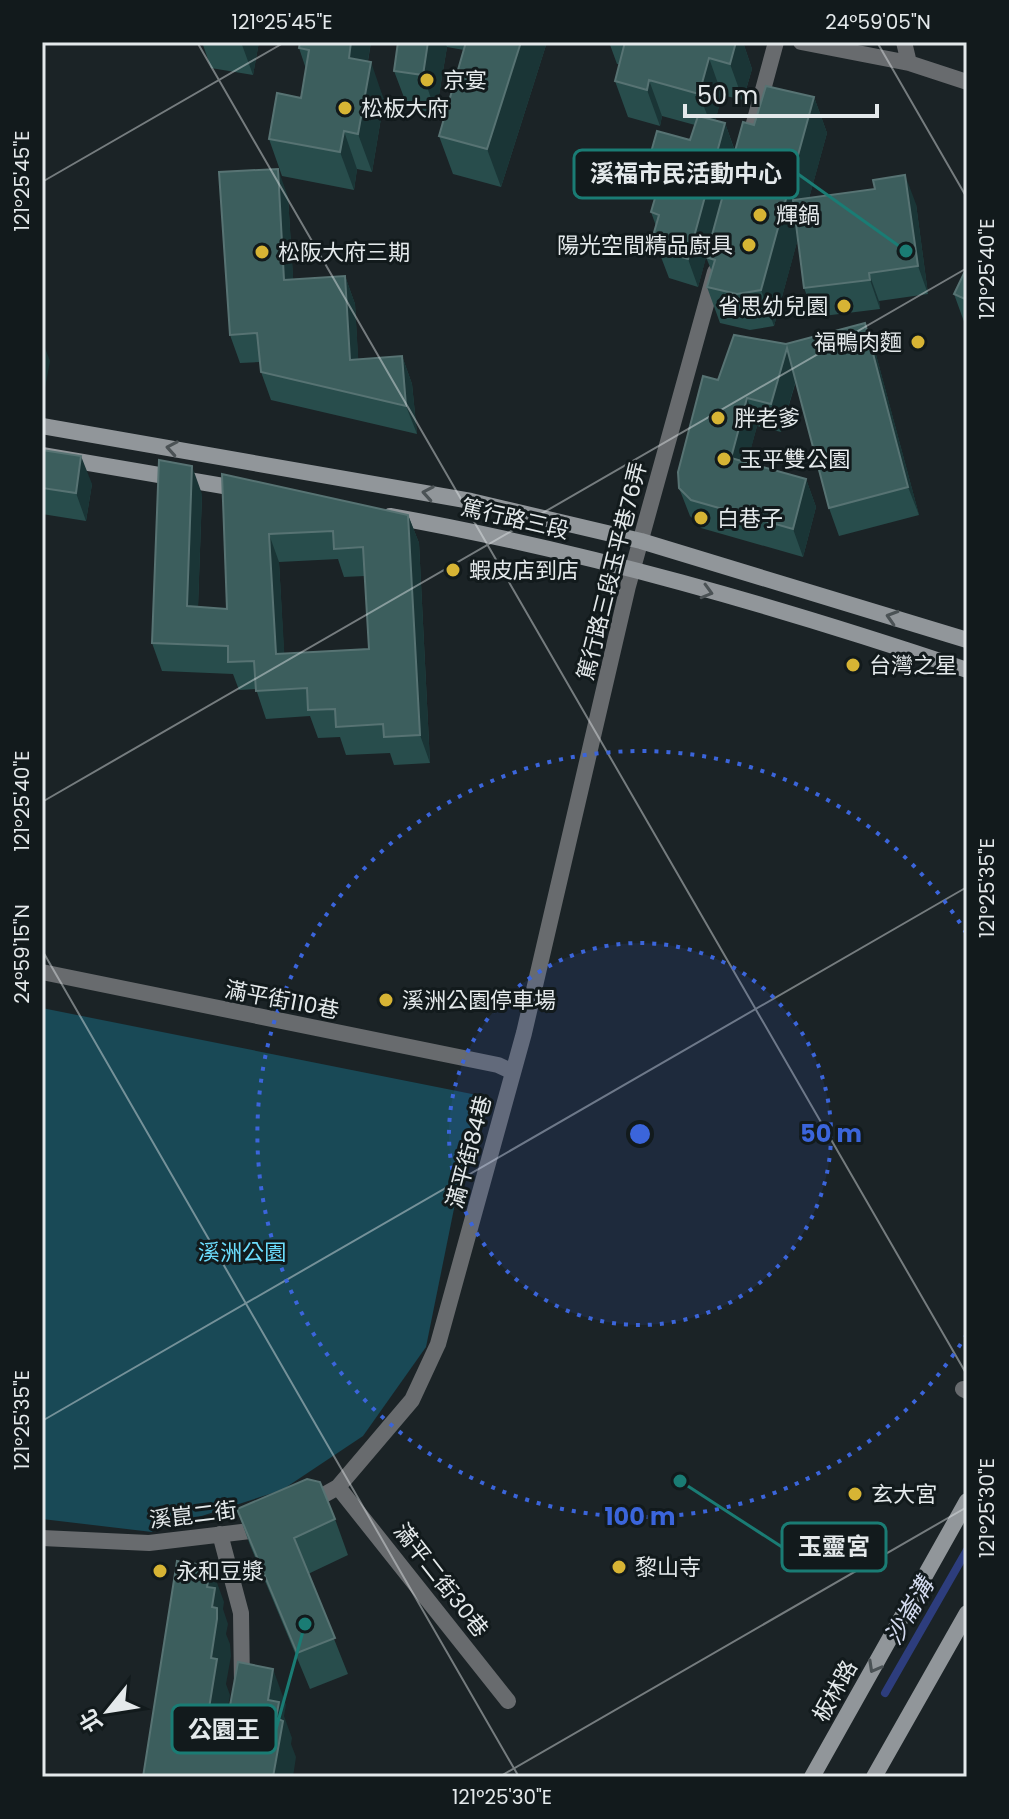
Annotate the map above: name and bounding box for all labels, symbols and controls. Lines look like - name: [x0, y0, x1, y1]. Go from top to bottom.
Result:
- text: 121°25'45"E: [232, 8, 332, 36]
- text: 24°59'05"N: [825, 8, 931, 36]
- place label: 京宴: [443, 65, 487, 96]
- scale bar: [685, 68, 877, 118]
- marker: 京宴: [418, 71, 436, 89]
- text: 50 m: [697, 79, 758, 112]
- place label: 松板大府: [361, 93, 449, 124]
- marker: 松板大府: [336, 99, 354, 117]
- text: 121°25'45"E: [8, 131, 36, 231]
- callout: 溪福市民活動中心: [574, 150, 798, 198]
- text: 溪福市民活動中心: [590, 157, 782, 190]
- place label: 輝鍋: [776, 200, 820, 231]
- marker: 輝鍋: [751, 206, 769, 224]
- text: 121°25'40"E: [973, 219, 1001, 319]
- place label: 陽光空間精品廚具: [557, 230, 733, 261]
- marker: 陽光空間精品廚具: [740, 236, 758, 254]
- place label: 松阪大府三期: [278, 237, 410, 268]
- marker: 松阪大府三期: [253, 243, 271, 261]
- place label: 省思幼兒園: [718, 291, 828, 322]
- marker: 省思幼兒園: [835, 297, 853, 315]
- place label: 福鴨肉麵: [814, 327, 902, 358]
- marker: 福鴨肉麵: [909, 333, 927, 351]
- place label: 胖老爹: [734, 403, 800, 434]
- marker: 胖老爹: [709, 409, 727, 427]
- one-way arrow: [165, 440, 179, 457]
- place label: 玉平雙公園: [740, 444, 850, 475]
- marker: 玉平雙公園: [715, 450, 733, 468]
- street label: 篤行路三段玉平巷76弄: [570, 459, 654, 683]
- one-way arrow: [421, 486, 435, 503]
- street label: 篤行路三段: [458, 492, 572, 546]
- place label: 白巷子: [717, 503, 783, 534]
- marker: 白巷子: [692, 509, 710, 527]
- place label: 蝦皮店到店: [469, 555, 579, 586]
- marker: 蝦皮店到店: [444, 561, 462, 579]
- one-way arrow: [699, 583, 713, 599]
- one-way arrow: [886, 610, 900, 626]
- place label: 台灣之星: [869, 650, 957, 681]
- marker: 台灣之星: [844, 656, 862, 674]
- text: 121°25'40"E: [8, 751, 36, 851]
- text: 121°25'35"E: [973, 838, 1001, 938]
- text: 24°59'15"N: [8, 904, 36, 1004]
- street label: 滿平街110巷: [222, 974, 342, 1026]
- place label: 溪洲公園停車場: [402, 985, 556, 1016]
- marker: 溪洲公園停車場: [377, 991, 395, 1009]
- street label: 滿平街84巷: [439, 1092, 499, 1212]
- text: 50 m: [800, 1117, 862, 1150]
- centre of rings: [626, 1120, 654, 1148]
- park label: 溪洲公園: [198, 1237, 286, 1268]
- text: 121°25'35"E: [8, 1370, 36, 1470]
- text: 121°25'30"E: [973, 1458, 1001, 1558]
- place label: 玄大宮: [871, 1479, 937, 1510]
- marker: 玄大宮: [846, 1485, 864, 1503]
- street label: 溪崑二街: [147, 1494, 239, 1536]
- text: 100 m: [605, 1500, 675, 1533]
- street label: 滿平二街30巷: [387, 1517, 495, 1643]
- callout: 玉靈宮: [782, 1523, 886, 1571]
- text: 玉靈宮: [798, 1530, 870, 1563]
- place label: 黎山寺: [635, 1552, 701, 1583]
- place label: 永和豆漿: [176, 1556, 264, 1587]
- marker: 黎山寺: [610, 1558, 628, 1576]
- marker: 永和豆漿: [151, 1562, 169, 1580]
- water label: 沙崙溝: [877, 1569, 943, 1650]
- street label: 板林路: [805, 1655, 865, 1727]
- one-way arrow: [868, 1658, 884, 1673]
- north arrow: [68, 1671, 148, 1751]
- text: 北: [72, 1703, 110, 1738]
- callout: 公園王: [172, 1705, 276, 1753]
- text: 公園王: [188, 1713, 260, 1746]
- text: 121°25'30"E: [452, 1783, 552, 1811]

